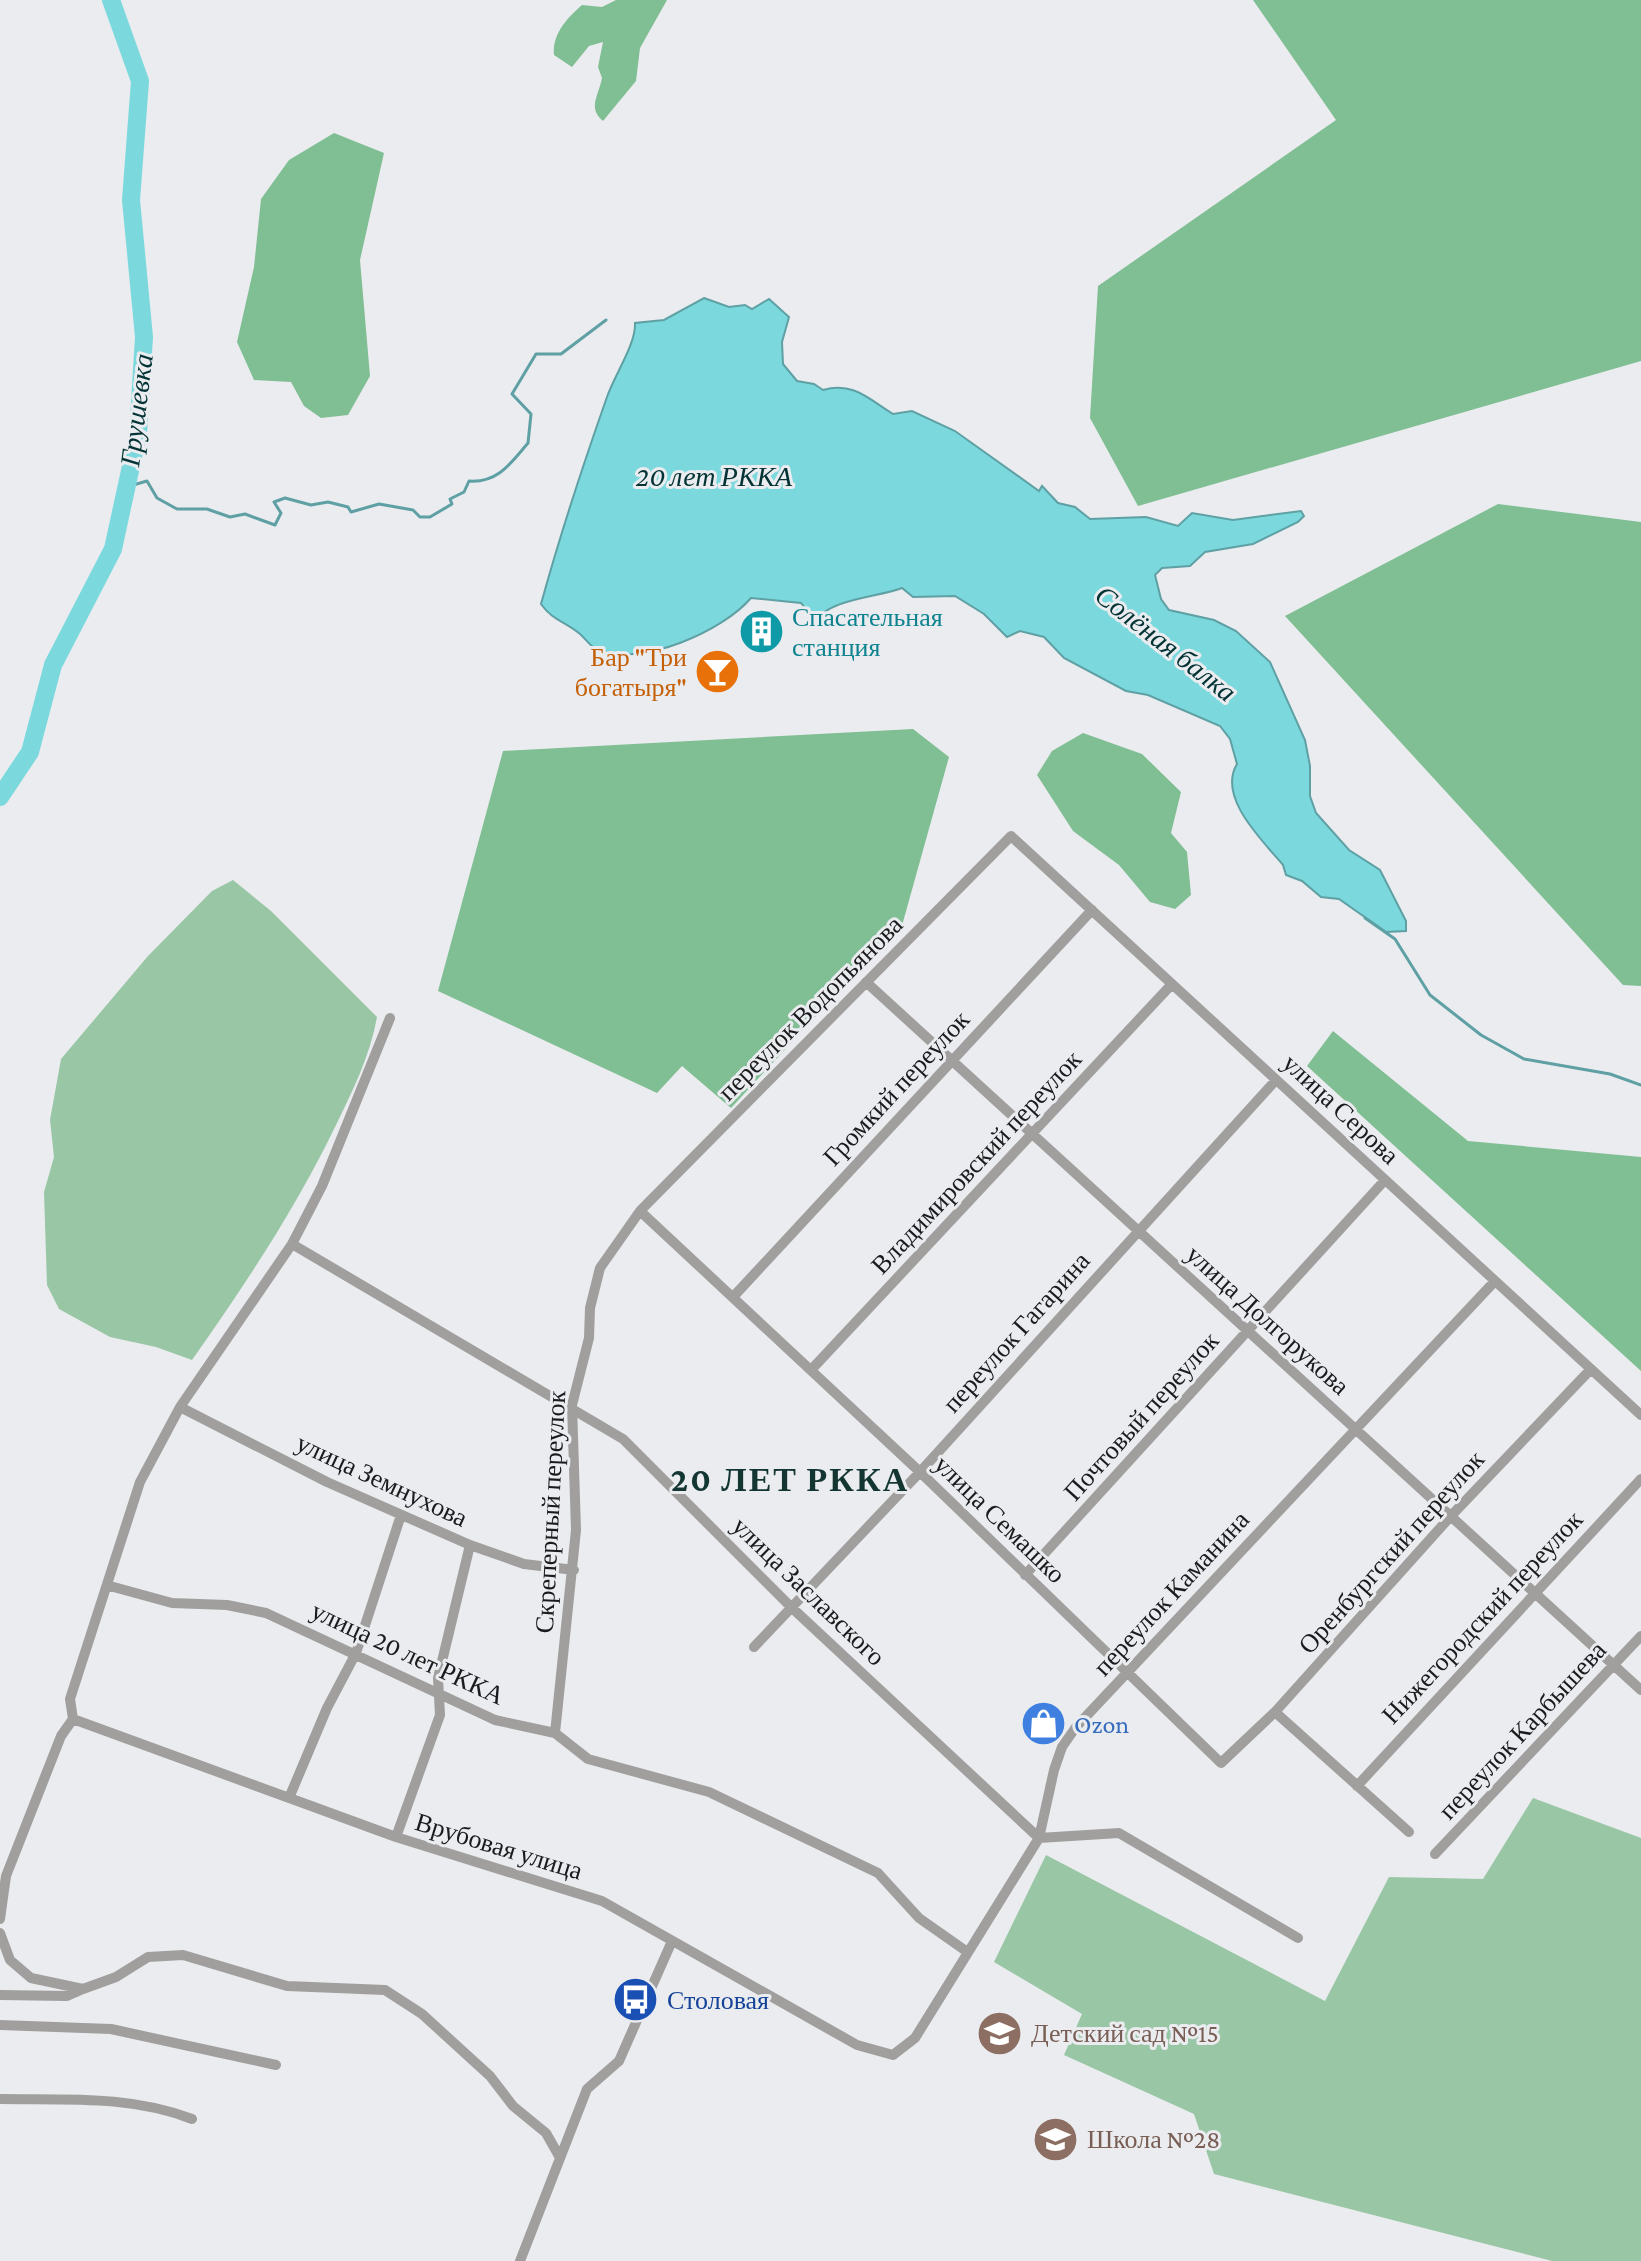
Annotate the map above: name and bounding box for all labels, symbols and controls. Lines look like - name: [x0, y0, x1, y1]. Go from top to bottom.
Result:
- water label: Грушевка: [114, 352, 159, 469]
- water label: 20 лет РККА: [636, 461, 793, 492]
- water label: Солёная балка: [1089, 579, 1242, 708]
- place label: Спасательная станция: [792, 603, 943, 662]
- building icon: Спасательная станция: [737, 608, 785, 656]
- place label: Бар "Три богатыря": [575, 643, 687, 702]
- bar icon: Бар "Три богатыря": [694, 648, 742, 696]
- street label: переулок Водопьянова: [712, 910, 909, 1107]
- street label: Громкий переулок: [817, 1005, 976, 1172]
- street label: Владимировский переулок: [865, 1045, 1088, 1280]
- street label: улица Серова: [1277, 1048, 1405, 1171]
- street label: улица Долгорукова: [1180, 1240, 1355, 1401]
- street label: переулок Гагарина: [937, 1246, 1096, 1418]
- street label: Почтовый переулок: [1058, 1326, 1225, 1506]
- street label: Скреперный переулок: [530, 1390, 571, 1634]
- street label: улица Земнухова: [292, 1428, 472, 1533]
- street label: Оренбургский переулок: [1293, 1445, 1490, 1660]
- street label: улица Семашко: [928, 1450, 1071, 1589]
- district label: 20 ЛЕТ РККА: [671, 1461, 909, 1498]
- street label: переулок Каманина: [1088, 1505, 1255, 1682]
- street label: Нижегородский переулок: [1376, 1505, 1589, 1730]
- street label: улица Заславского: [726, 1511, 891, 1671]
- street label: улица 20 лет РККА: [307, 1596, 509, 1711]
- street label: переулок Карбышева: [1433, 1635, 1612, 1825]
- shop icon: Ozon: [1019, 1700, 1067, 1748]
- place label: Ozon: [1074, 1710, 1129, 1739]
- street label: Врубовая улица: [412, 1807, 586, 1886]
- bus stop icon: Столовая: [612, 1976, 660, 2024]
- place label: Столовая: [667, 1986, 769, 2015]
- school or university icon: Детский сад №15: [976, 2009, 1024, 2057]
- place label: Детский сад №15: [1031, 2019, 1219, 2048]
- school or university icon: Школа №28: [1032, 2115, 1080, 2163]
- place label: Школа №28: [1087, 2125, 1220, 2154]

